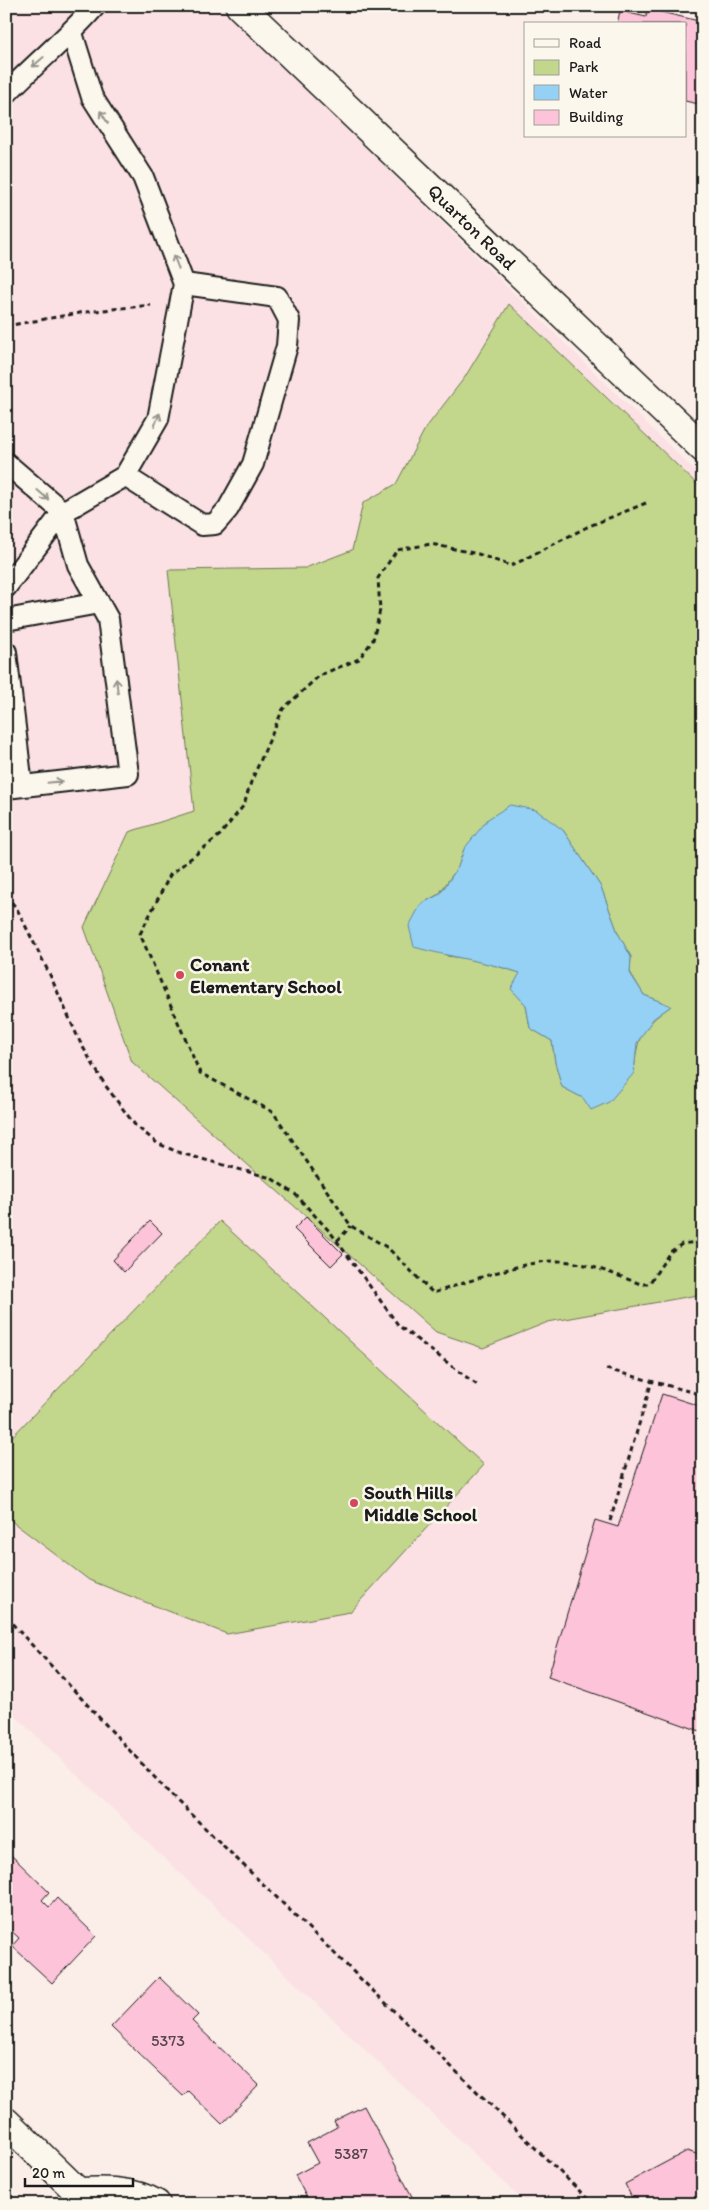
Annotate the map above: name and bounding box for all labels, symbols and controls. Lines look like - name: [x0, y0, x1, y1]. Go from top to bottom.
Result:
- legend: [524, 22, 686, 138]
- text: Road: [569, 34, 602, 52]
- one-way arrow: [32, 56, 45, 67]
- text: Park: [569, 58, 599, 76]
- text: Water: [569, 84, 608, 102]
- text: Building: [569, 108, 623, 126]
- one-way arrow: [99, 110, 109, 124]
- street label: Quarton Road: [423, 179, 521, 275]
- one-way arrow: [170, 255, 180, 270]
- one-way arrow: [152, 413, 162, 428]
- one-way arrow: [37, 489, 50, 500]
- one-way arrow: [112, 679, 122, 695]
- one-way arrow: [46, 777, 62, 787]
- place label: Conant Elementary School: [190, 953, 342, 998]
- marker: Conant Elementary School: [174, 969, 186, 981]
- place label: South Hills Middle School: [364, 1481, 478, 1526]
- marker: South Hills Middle School: [348, 1497, 360, 1509]
- house number: 5373: [151, 2031, 185, 2050]
- house number: 5387: [334, 2144, 368, 2163]
- scale bar: [25, 2155, 132, 2187]
- text: 20 m: [32, 2164, 66, 2182]

